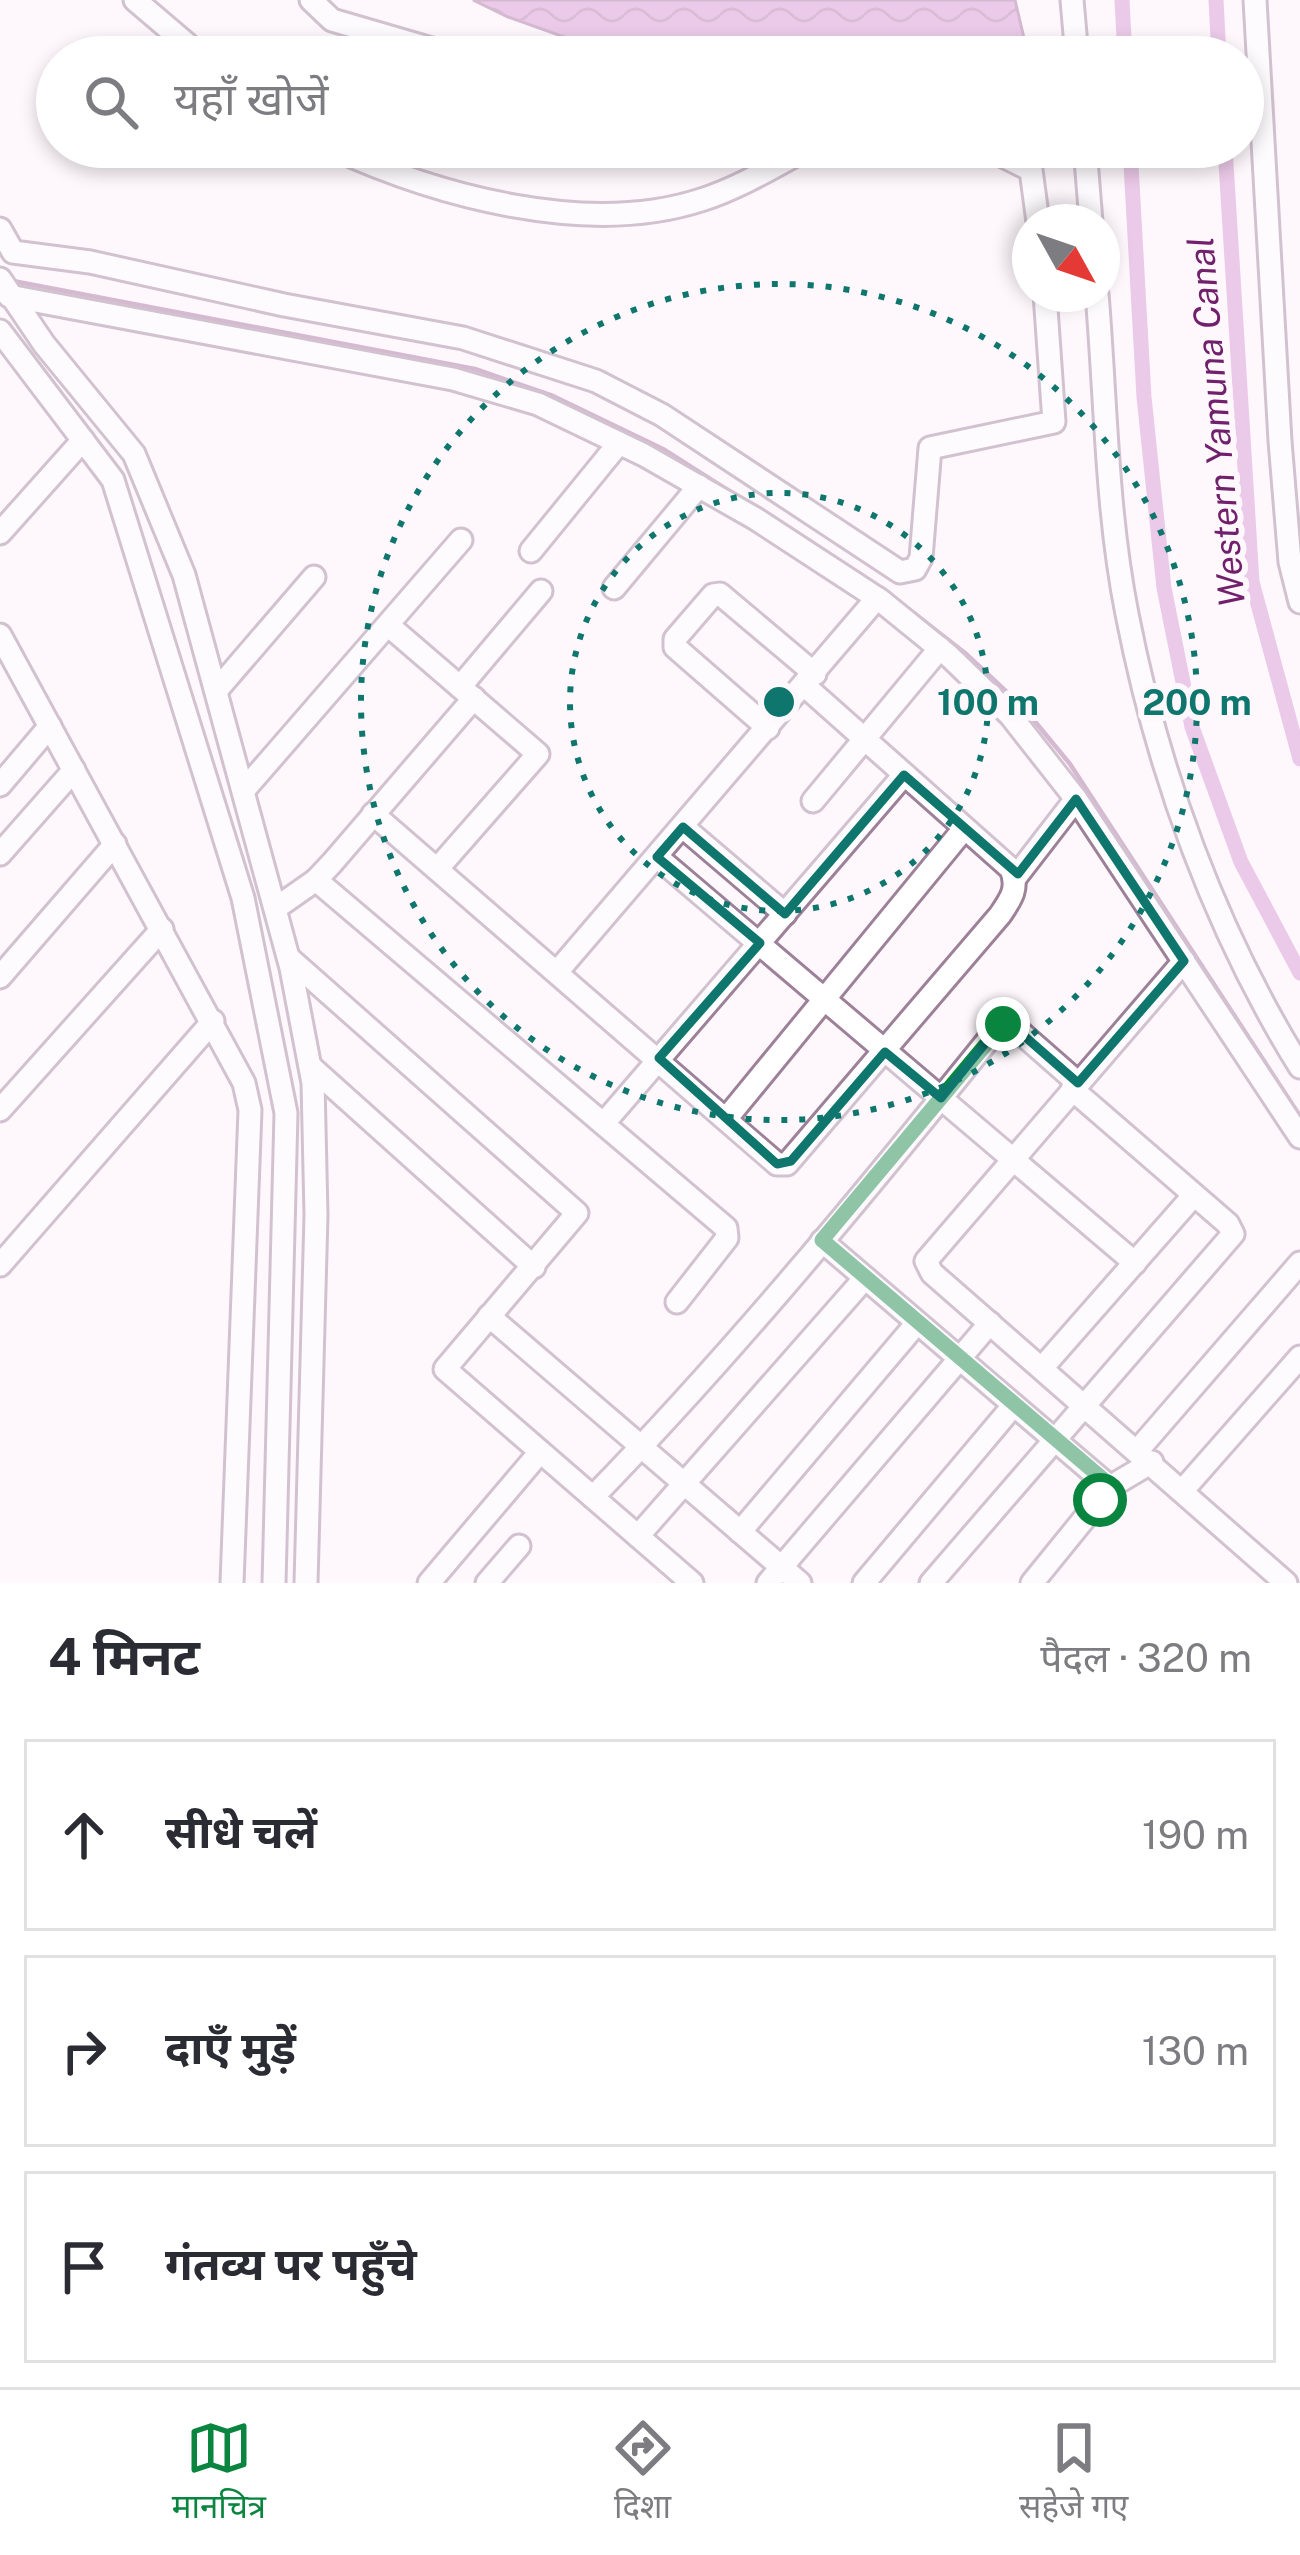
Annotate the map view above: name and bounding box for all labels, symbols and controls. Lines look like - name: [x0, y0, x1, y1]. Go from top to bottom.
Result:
- search box: [36, 36, 1264, 168]
- icon: search: [78, 69, 144, 135]
- text: यहाँ खोजें: [174, 72, 328, 125]
- north arrow: [1012, 204, 1120, 312]
- water label: Western Yamuna Canal: [1179, 235, 1253, 609]
- centre of rings: [758, 681, 800, 723]
- text: 100 m: [937, 681, 1039, 723]
- text: 200 m: [1142, 681, 1252, 723]
- route end: [976, 997, 1030, 1051]
- route start: [1073, 1473, 1127, 1527]
- text: 4 मिनट: [48, 1627, 200, 1686]
- text: पैदल · 320 m: [1040, 1635, 1252, 1681]
- icon: ahead: [51, 1802, 117, 1868]
- text: सीधे चलें: [165, 1805, 317, 1858]
- text: 190 m: [1142, 1812, 1249, 1858]
- icon: right: [51, 2018, 117, 2084]
- text: दाएँ मुड़ें: [165, 2021, 296, 2074]
- text: 130 m: [1142, 2028, 1249, 2074]
- icon: arrive: [51, 2234, 117, 2300]
- text: गंतव्य पर पहुँचे: [165, 2237, 417, 2290]
- tab: मानचित्र: [172, 2415, 266, 2531]
- tab: दिशा: [610, 2415, 676, 2531]
- tab: सहेजे गए: [1019, 2415, 1128, 2531]

